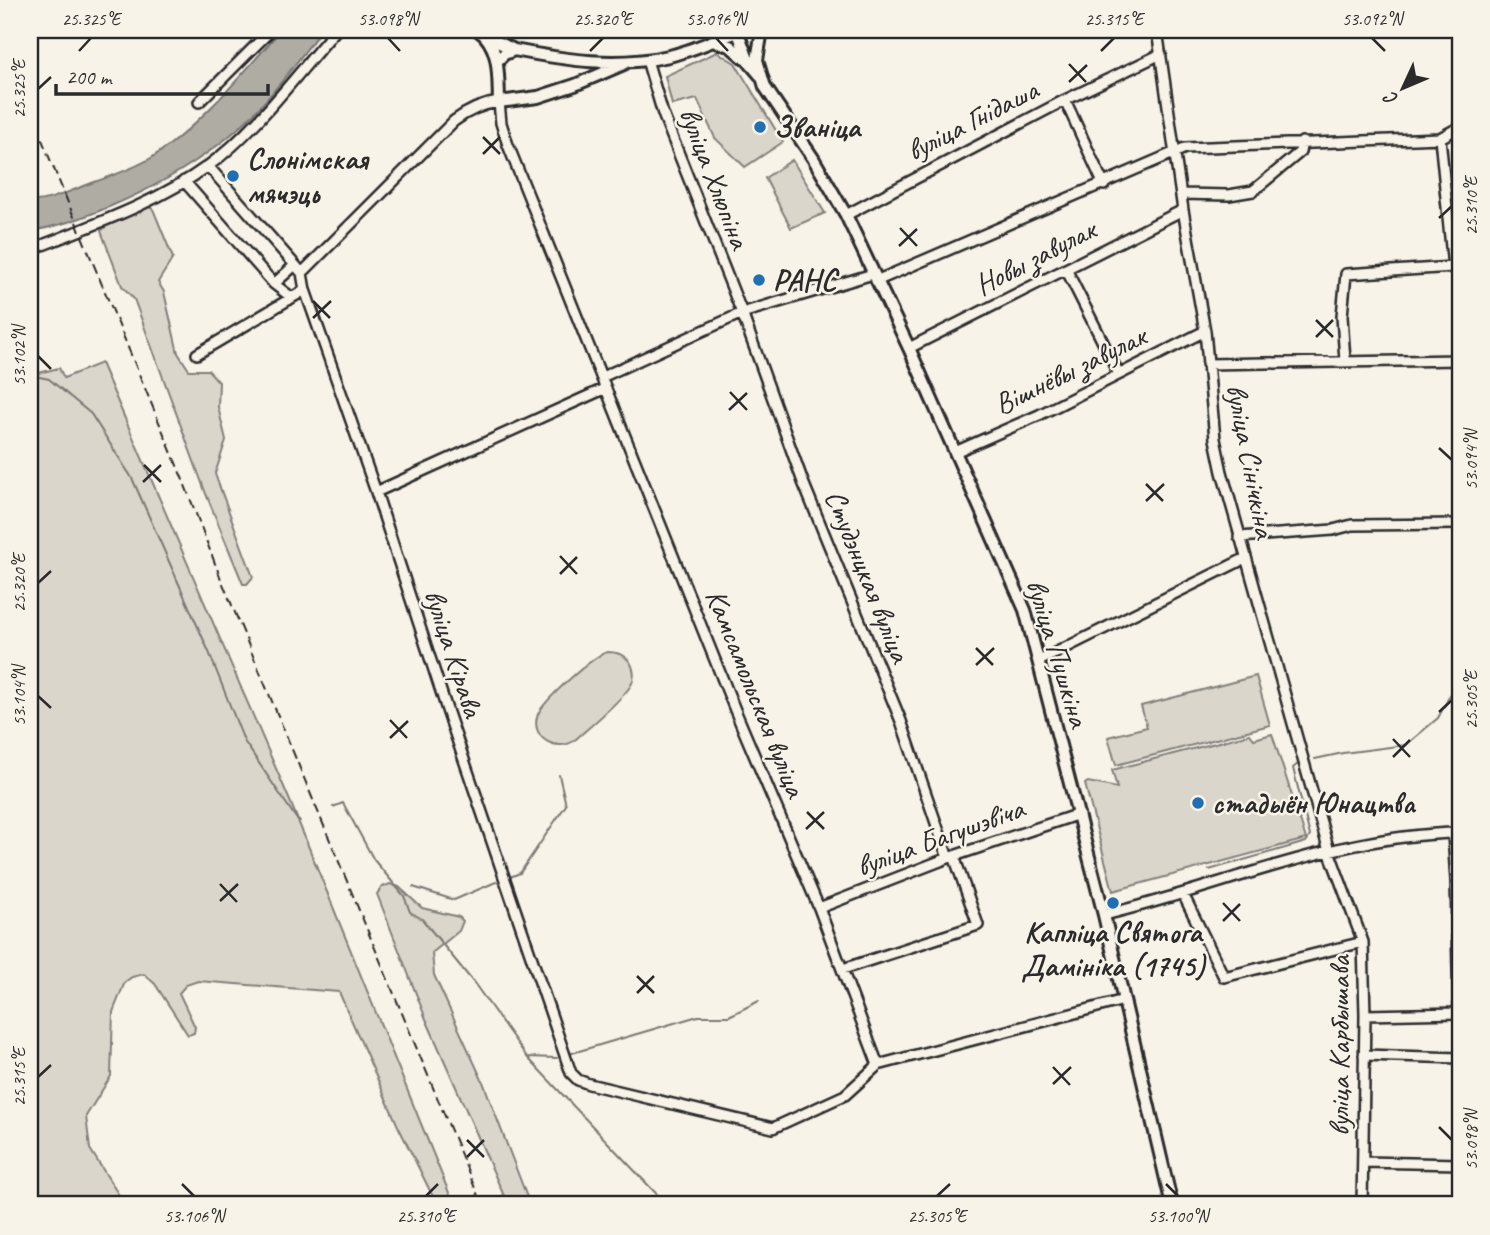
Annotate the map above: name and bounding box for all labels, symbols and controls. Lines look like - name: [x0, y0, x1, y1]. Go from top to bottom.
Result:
- text: 25.325°E: [62, 8, 123, 30]
- text: 53.098°N: [358, 8, 421, 30]
- text: 25.320°E: [574, 8, 635, 30]
- text: 53.096°N: [686, 8, 749, 30]
- text: 25.315°E: [1085, 8, 1146, 30]
- text: 53.092°N: [1342, 8, 1405, 30]
- scale bar: [56, 52, 268, 96]
- north arrow: [1368, 52, 1438, 122]
- text: 25.325°E: [8, 57, 30, 118]
- text: 200 m: [66, 64, 113, 90]
- street label: вуліца Гнідаша: [900, 70, 1046, 169]
- text: С: [1378, 86, 1403, 111]
- street label: вуліца Хлюпіна: [671, 102, 760, 256]
- place label: Званіца: [774, 108, 863, 146]
- marker: Званіца: [752, 119, 768, 135]
- place label: Слонімская мячэць: [247, 140, 370, 212]
- marker: Слонімская мячэць: [225, 168, 241, 184]
- text: 25.310°E: [1460, 174, 1482, 235]
- street label: Новы завулак: [968, 209, 1105, 304]
- place label: РАНС: [773, 261, 840, 299]
- marker: РАНС: [751, 272, 767, 288]
- street label: Вішнёвы завулак: [988, 316, 1155, 423]
- text: 53.102°N: [8, 323, 30, 386]
- street label: вуліца Сінічкіна: [1217, 381, 1285, 543]
- text: 53.094°N: [1460, 427, 1482, 490]
- street label: Студэнцкая вуліца: [816, 484, 921, 670]
- text: 25.320°E: [8, 551, 30, 612]
- street label: вуліца Пушкіна: [1017, 574, 1099, 733]
- street label: Камсамольская вуліца: [697, 583, 816, 804]
- street label: вуліца Кірава: [415, 584, 493, 724]
- text: 53.104°N: [8, 663, 30, 726]
- text: 25.305°E: [1460, 668, 1482, 729]
- place label: стадыён Юнацтва: [1212, 784, 1417, 822]
- street label: вуліца Багушэвіча: [851, 788, 1031, 885]
- marker: стадыён Юнацтва: [1190, 795, 1206, 811]
- marker: Капліца Святога Дамініка (1745): [1105, 895, 1121, 911]
- place label: Капліца Святога Дамініка (1745): [1021, 913, 1207, 985]
- street label: вуліца Карбышава: [1320, 954, 1358, 1136]
- text: 25.315°E: [8, 1045, 30, 1106]
- text: 53.098°N: [1460, 1107, 1482, 1170]
- text: 53.106°N: [164, 1205, 227, 1227]
- text: 25.310°E: [397, 1205, 458, 1227]
- text: 25.305°E: [908, 1205, 969, 1227]
- text: 53.100°N: [1148, 1205, 1211, 1227]

